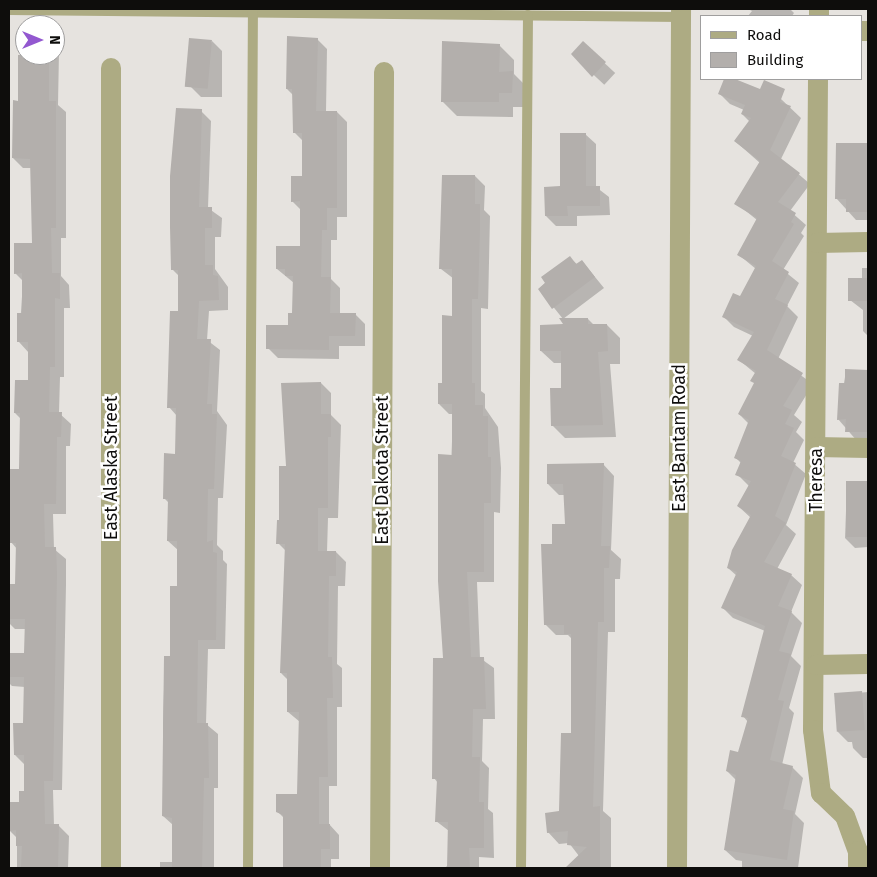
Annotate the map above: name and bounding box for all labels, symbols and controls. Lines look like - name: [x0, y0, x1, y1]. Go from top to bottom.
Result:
- north arrow: [15, 15, 65, 65]
- legend: [700, 15, 862, 80]
- text: Road: [747, 26, 782, 44]
- text: N: [46, 35, 63, 45]
- text: Building: [747, 51, 803, 69]
- street label: East Bantam Road: [668, 364, 690, 512]
- street label: East Dakota Street: [371, 395, 393, 545]
- street label: East Alaska Street: [100, 396, 122, 540]
- street label: Theresa: [805, 448, 827, 512]

